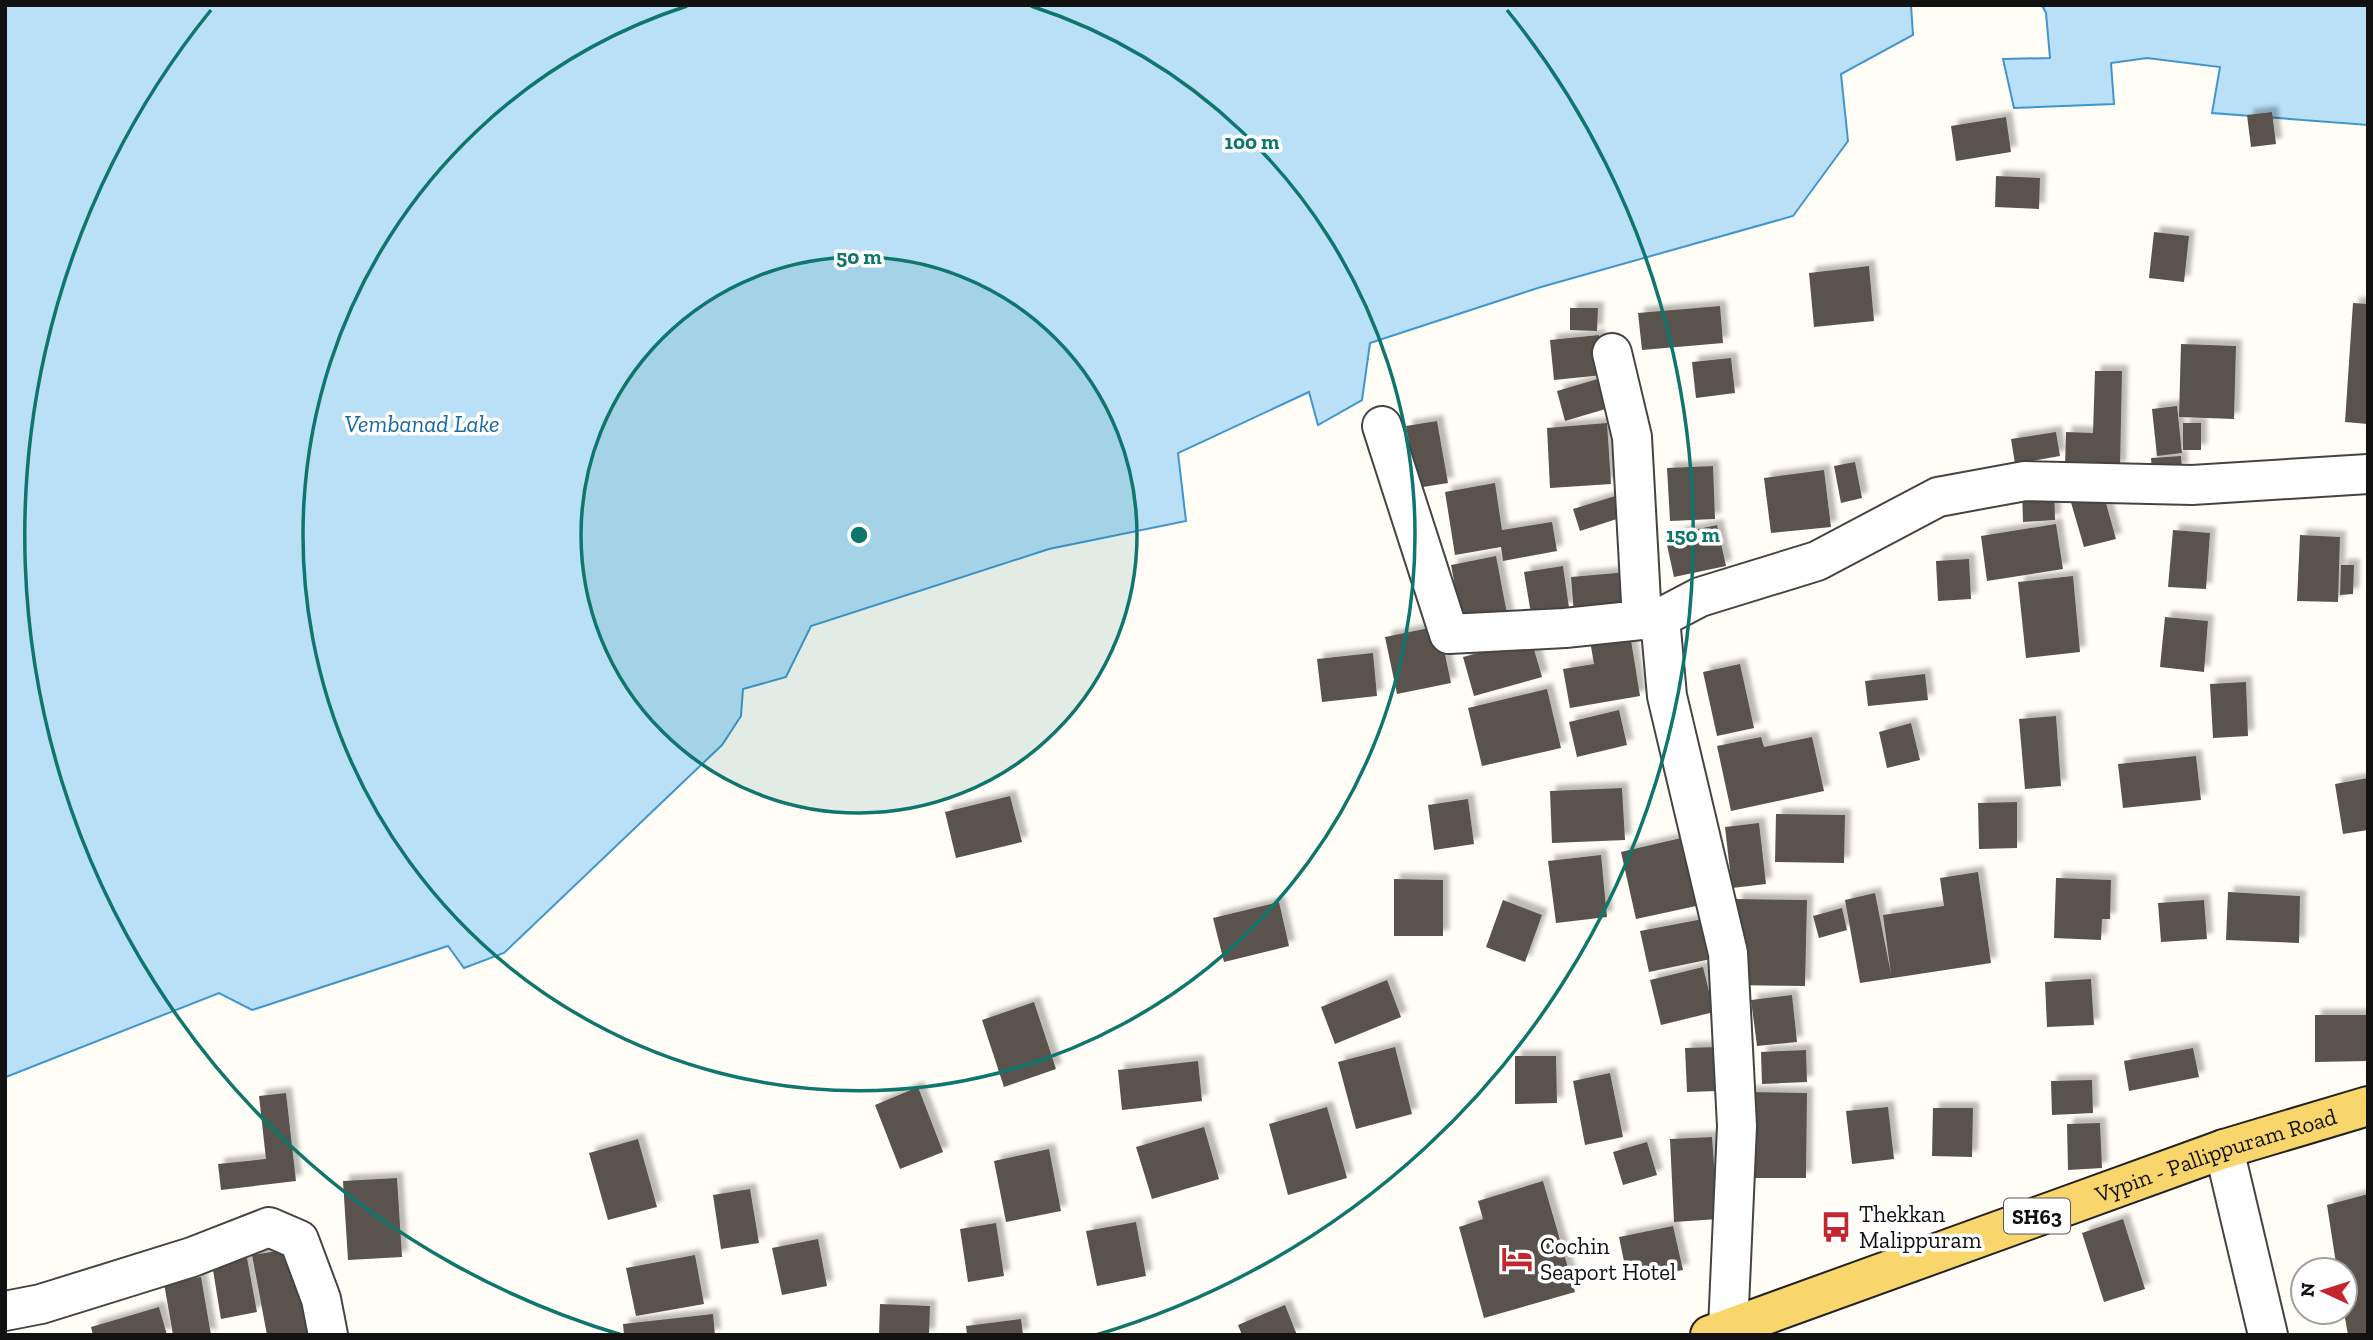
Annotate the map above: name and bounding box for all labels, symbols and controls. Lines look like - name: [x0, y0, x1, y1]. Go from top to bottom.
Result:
- text: 100 m: [1225, 129, 1280, 154]
- text: 50 m: [836, 244, 882, 269]
- water label: Vembanad Lake: [344, 409, 500, 438]
- text: 150 m: [1666, 522, 1721, 547]
- centre of rings: [847, 523, 871, 547]
- street label: Vypin - Pallippuram Road: [2090, 1102, 2340, 1209]
- road number: SH63: [2004, 1198, 2070, 1234]
- place label: Thekkan Malippuram: [1859, 1200, 1982, 1254]
- bus stop icon: Thekkan Malippuram: [1819, 1210, 1853, 1244]
- place label: Cochin Seaport Hotel: [1540, 1232, 1676, 1286]
- hotel icon: Cochin Seaport Hotel: [1500, 1242, 1534, 1276]
- north arrow: [2289, 1256, 2359, 1326]
- text: N: [2296, 1282, 2320, 1298]

